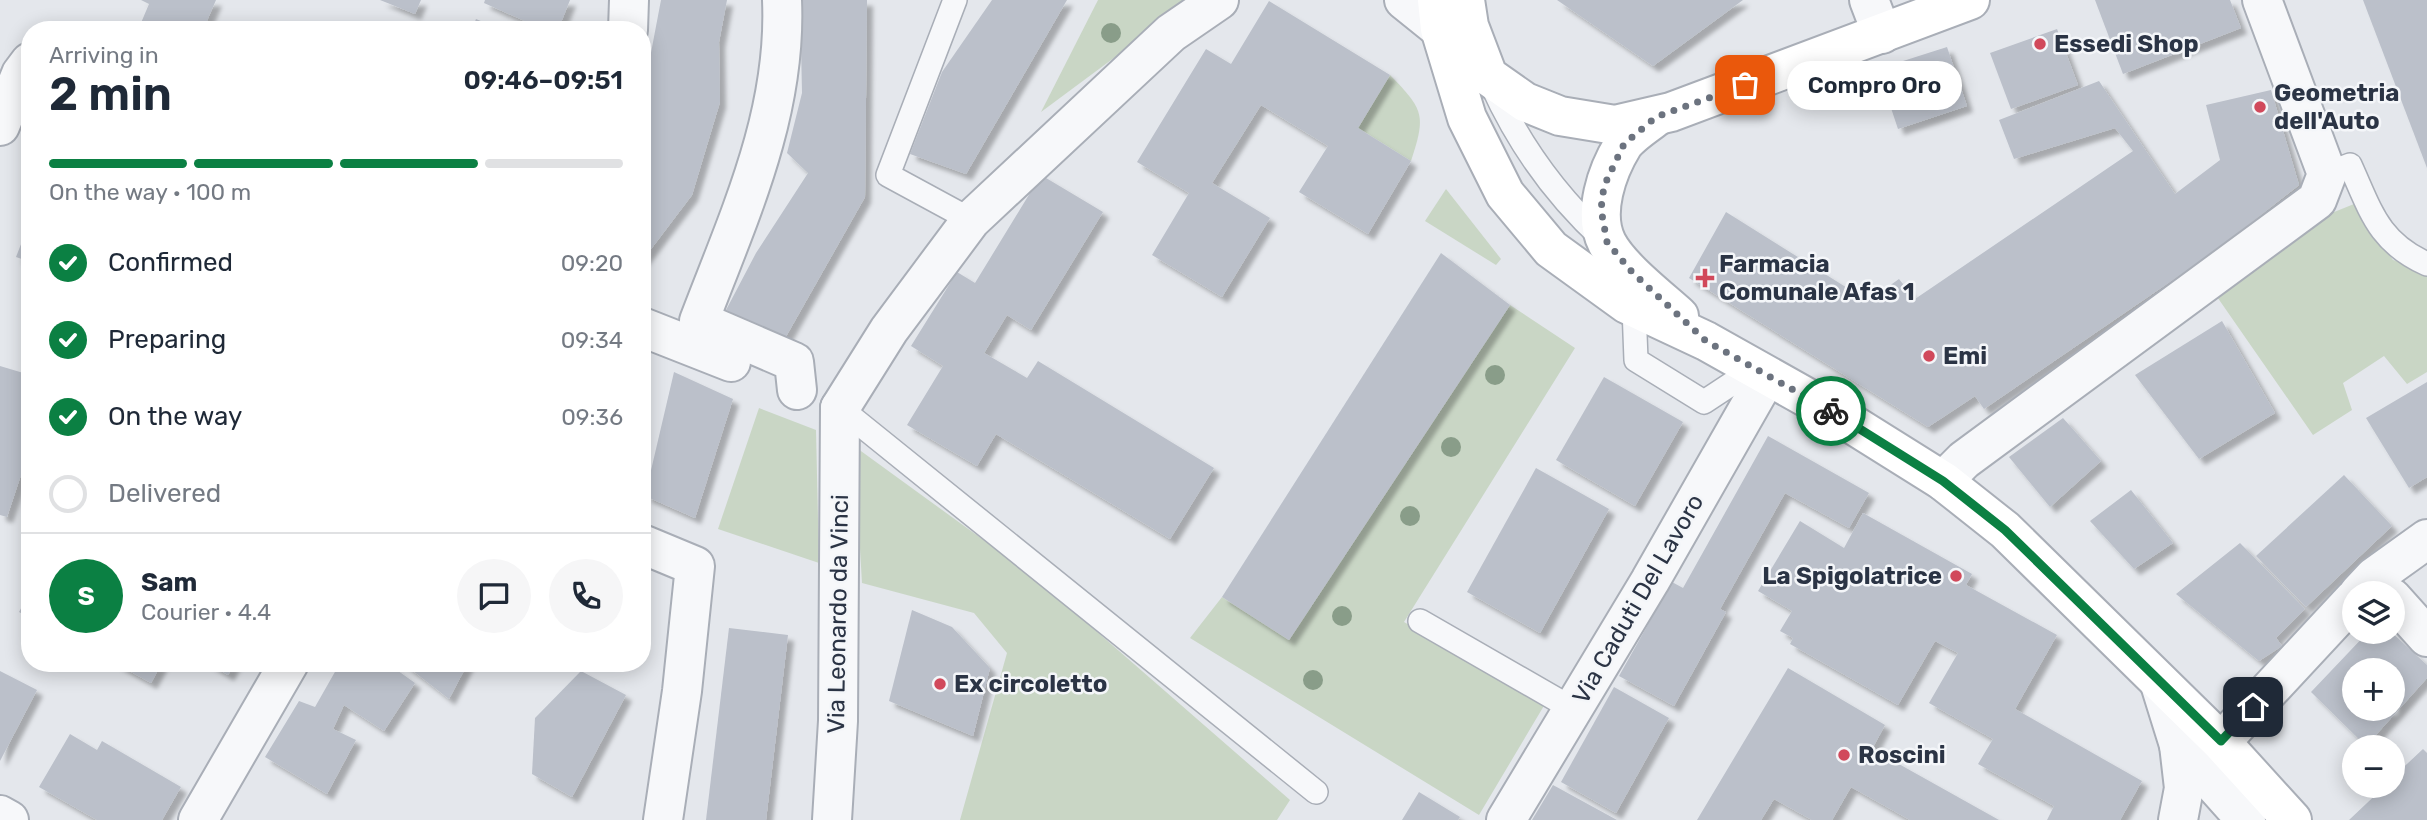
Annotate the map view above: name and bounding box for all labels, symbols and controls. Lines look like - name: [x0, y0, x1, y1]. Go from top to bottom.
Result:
- place label: Essedi Shop: [2054, 30, 2199, 58]
- marker: Essedi Shop: [2032, 36, 2048, 52]
- text: Arriving in: [49, 41, 159, 69]
- pin: [1715, 55, 1775, 115]
- callout: Compro Oro: [1787, 60, 1962, 110]
- text: 09:46–09:51: [463, 65, 623, 96]
- icon: bag: [1726, 66, 1764, 104]
- text: 2 min: [49, 67, 172, 122]
- text: Compro Oro: [1808, 71, 1941, 99]
- place label: Geometria dell'Auto: [2274, 79, 2400, 135]
- marker: Geometria dell'Auto: [2252, 99, 2268, 115]
- text: On the way · 100 m: [49, 178, 251, 206]
- icon: check: [49, 244, 87, 282]
- text: Confirmed: [108, 247, 233, 278]
- text: 09:20: [561, 249, 623, 277]
- place label: Farmacia Comunale Afas 1: [1719, 250, 1915, 306]
- marker: Farmacia Comunale Afas 1: [1697, 270, 1713, 286]
- icon: check: [49, 321, 87, 359]
- text: Preparing: [108, 324, 226, 355]
- text: 09:34: [561, 326, 623, 354]
- place label: Emi: [1943, 342, 1987, 370]
- marker: Emi: [1921, 348, 1937, 364]
- courier: [1796, 376, 1866, 446]
- icon: bike: [1812, 392, 1850, 430]
- icon: check: [49, 398, 87, 436]
- text: On the way: [108, 401, 242, 432]
- text: 09:36: [561, 403, 623, 431]
- text: Delivered: [108, 478, 221, 509]
- street label: Via Caduti Del Lavoro: [1567, 489, 1709, 709]
- street label: Via Leonardo da Vinci: [822, 494, 854, 734]
- button: chat: [457, 559, 531, 633]
- button: phone: [549, 559, 623, 633]
- place label: La Spigolatrice: [1762, 562, 1942, 590]
- text: Sam: [141, 567, 197, 598]
- marker: La Spigolatrice: [1948, 568, 1964, 584]
- text: S: [77, 581, 95, 612]
- map controls: [2342, 581, 2405, 798]
- button: layers: [2342, 581, 2405, 644]
- text: Courier · 4.4: [141, 598, 271, 626]
- button: +: [2342, 658, 2405, 721]
- place label: Ex circoletto: [954, 670, 1107, 698]
- marker: Ex circoletto: [932, 676, 948, 692]
- pin: [2223, 677, 2283, 737]
- icon: home: [2234, 688, 2272, 726]
- button: −: [2342, 735, 2405, 798]
- place label: Roscini: [1858, 741, 1946, 769]
- marker: Roscini: [1836, 747, 1852, 763]

